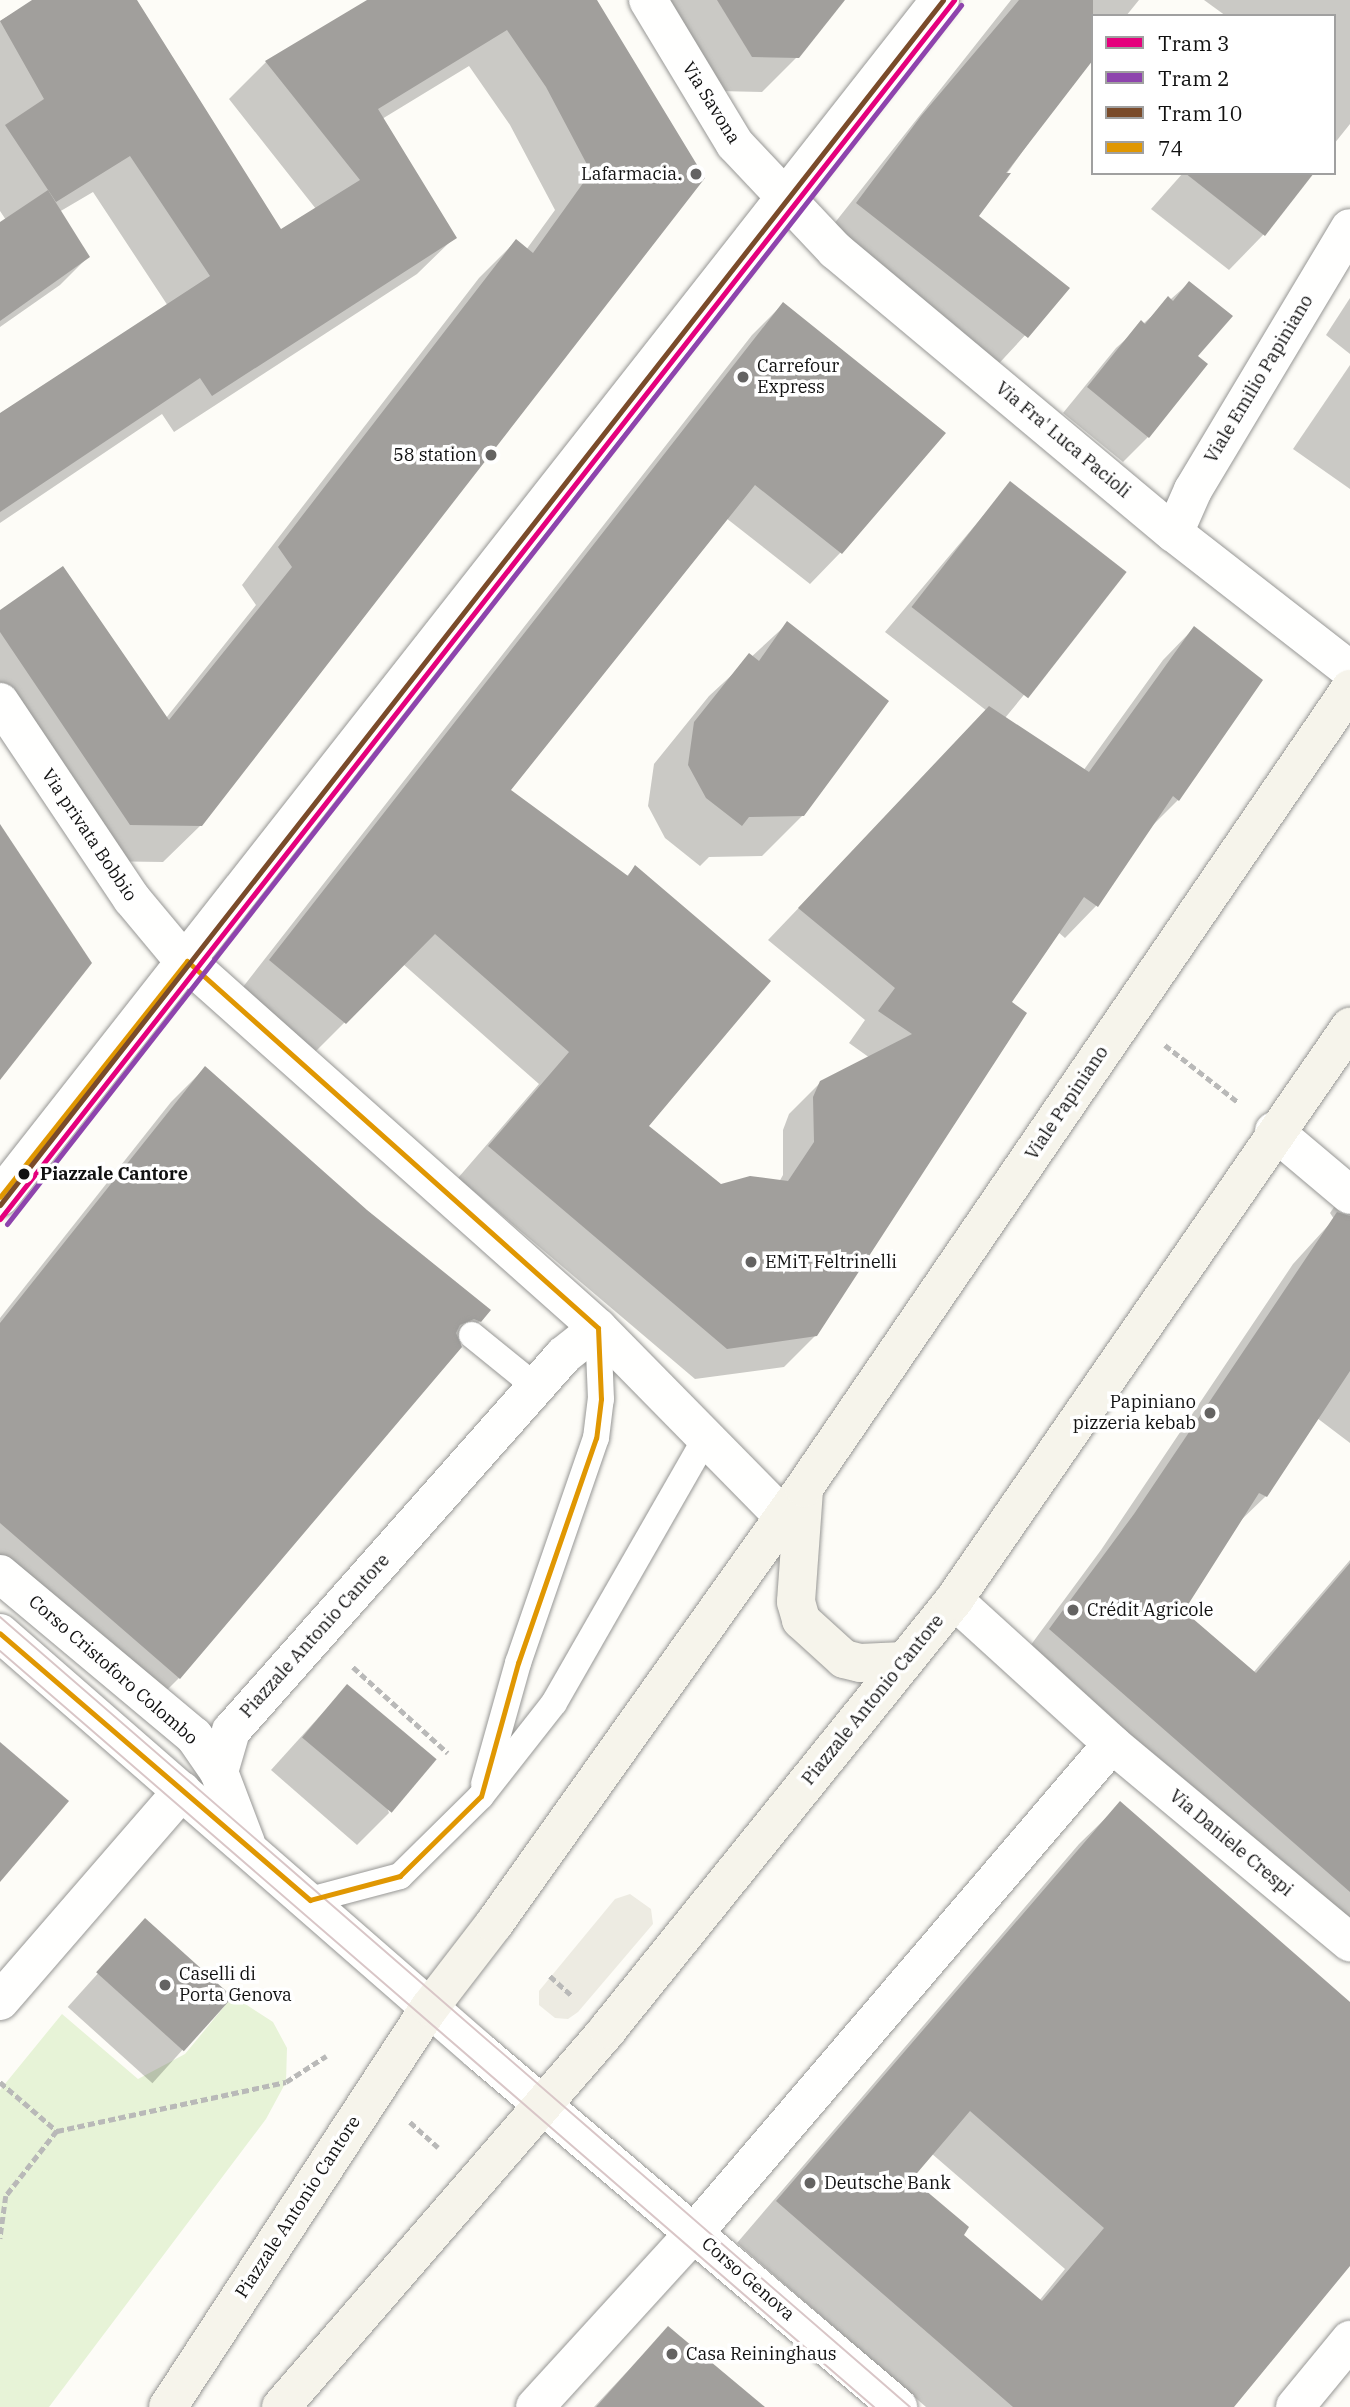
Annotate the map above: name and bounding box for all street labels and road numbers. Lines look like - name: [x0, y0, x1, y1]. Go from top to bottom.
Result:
- street label: Via Savona: [677, 58, 745, 148]
- street label: Viale Emilio Papiniano: [1200, 291, 1318, 467]
- street label: Via Fra' Luca Pacioli: [991, 377, 1135, 503]
- street label: Via privata Bobbio: [37, 765, 141, 905]
- street label: Viale Papiniano: [1021, 1042, 1113, 1164]
- street label: Piazzale Antonio Cantore: [236, 1550, 394, 1722]
- street label: Corso Cristoforo Colombo: [24, 1591, 202, 1749]
- street label: Piazzale Antonio Cantore: [798, 1610, 948, 1790]
- street label: Via Daniele Crespi: [1165, 1785, 1297, 1901]
- street label: Piazzale Antonio Cantore: [231, 2112, 365, 2302]
- street label: Corso Genova: [697, 2233, 799, 2325]

